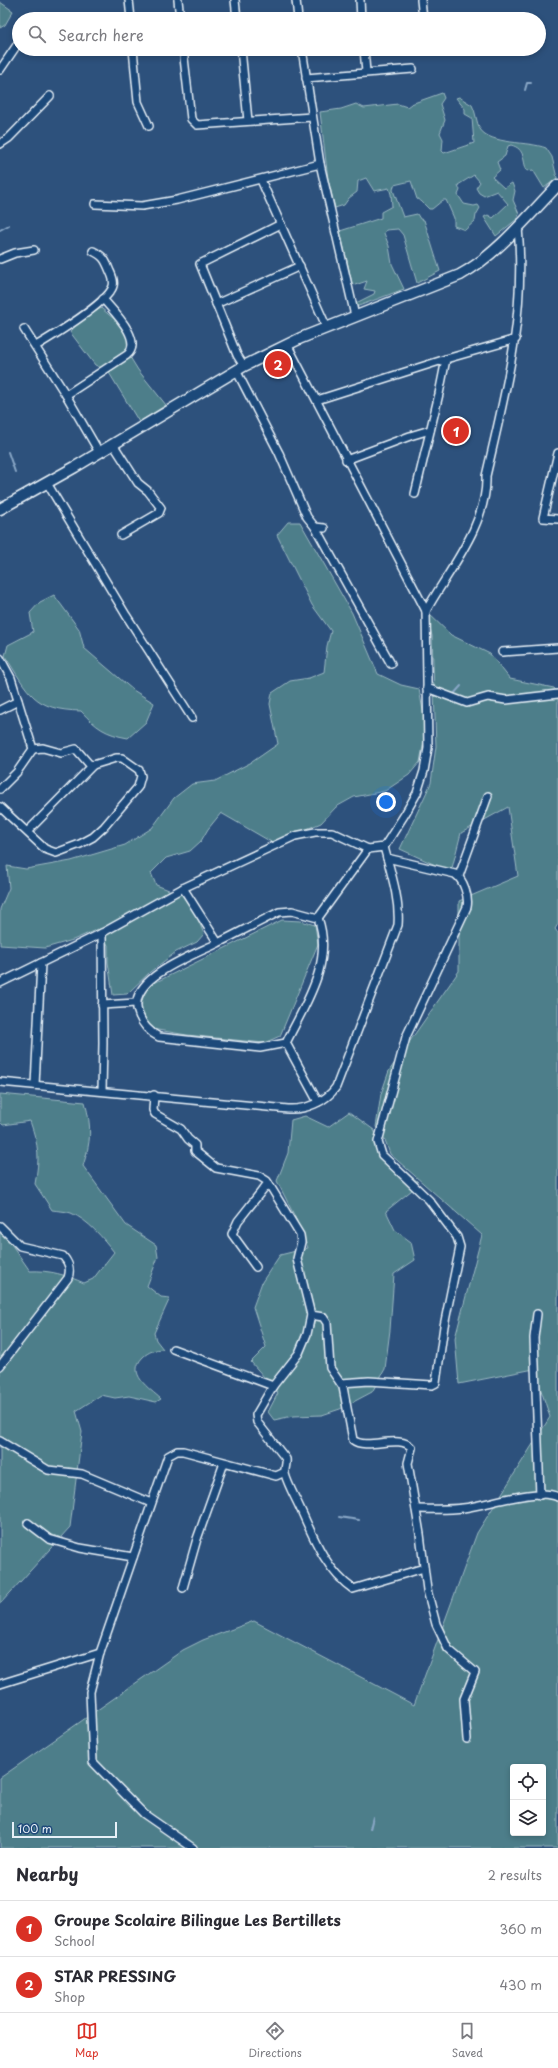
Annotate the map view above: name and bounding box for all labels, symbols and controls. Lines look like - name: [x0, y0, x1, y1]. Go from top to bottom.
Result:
- search box: [12, 12, 546, 56]
- icon: search: [26, 23, 48, 45]
- text: Search here: [58, 23, 144, 46]
- pin: 2: [265, 349, 291, 379]
- pin: 1: [443, 416, 469, 446]
- your location: [376, 792, 396, 812]
- map controls: [510, 1764, 546, 1836]
- button: locate: [510, 1764, 546, 1800]
- button: layers: [510, 1800, 546, 1836]
- scale bar: [12, 1820, 117, 1839]
- text: 100 m: [18, 1820, 52, 1837]
- text: Nearby: [16, 1861, 78, 1887]
- text: 2 results: [488, 1865, 542, 1884]
- text: Groupe Scolaire Bilingue Les Bertillets: [54, 1908, 341, 1931]
- text: 1: [26, 1919, 32, 1938]
- text: 360 m: [499, 1919, 542, 1938]
- text: School: [54, 1931, 95, 1950]
- text: STAR PRESSING: [54, 1964, 176, 1987]
- text: 2: [24, 1975, 34, 1994]
- text: 430 m: [500, 1975, 542, 1994]
- text: Shop: [54, 1987, 85, 2006]
- tab: Map: [75, 2020, 98, 2061]
- tab: Directions: [248, 2020, 302, 2061]
- tab: Saved: [452, 2020, 483, 2061]

